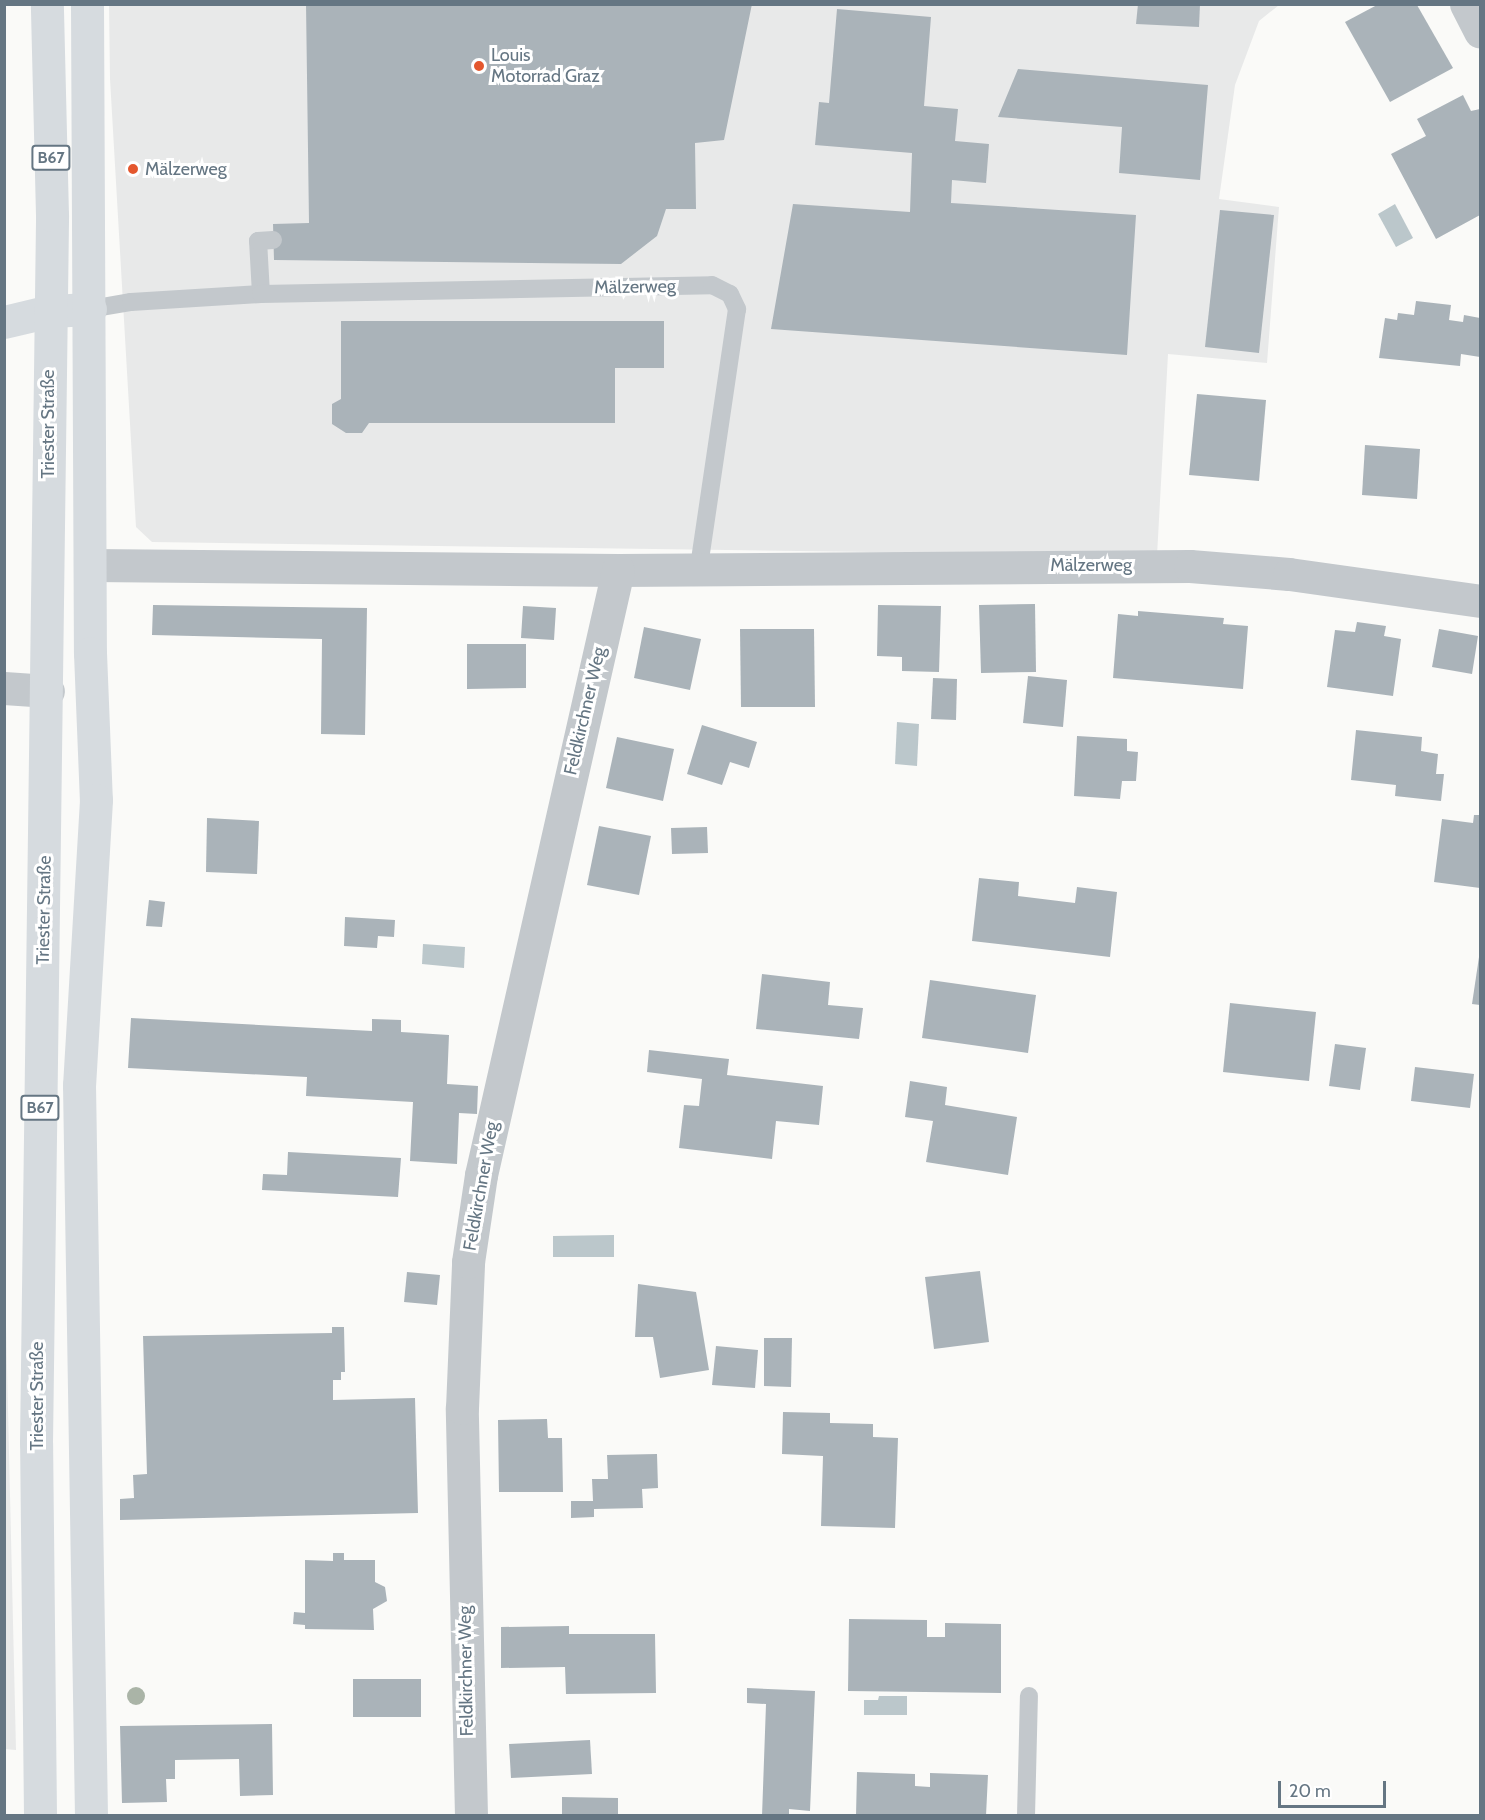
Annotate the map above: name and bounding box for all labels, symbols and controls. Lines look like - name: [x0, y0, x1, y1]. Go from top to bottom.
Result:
- place label: Louis Motorrad Graz: [491, 45, 600, 88]
- marker: Louis Motorrad Graz: [472, 59, 486, 73]
- road number: B67: [30, 145, 72, 171]
- place label: Mälzerweg: [145, 158, 227, 180]
- marker: Mälzerweg: [126, 162, 140, 176]
- street label: Mälzerweg: [594, 275, 676, 299]
- street label: Triester Straße: [37, 369, 59, 479]
- street label: Mälzerweg: [1050, 554, 1132, 576]
- street label: Feldkirchner Weg: [560, 645, 610, 777]
- street label: Triester Straße: [32, 855, 56, 965]
- road number: B67: [19, 1095, 61, 1121]
- street label: Feldkirchner Weg: [459, 1120, 503, 1252]
- street label: Triester Straße: [26, 1341, 48, 1451]
- street label: Feldkirchner Weg: [454, 1605, 478, 1737]
- scale bar: [1281, 1769, 1389, 1807]
- text: 20 m: [1289, 1780, 1331, 1802]

